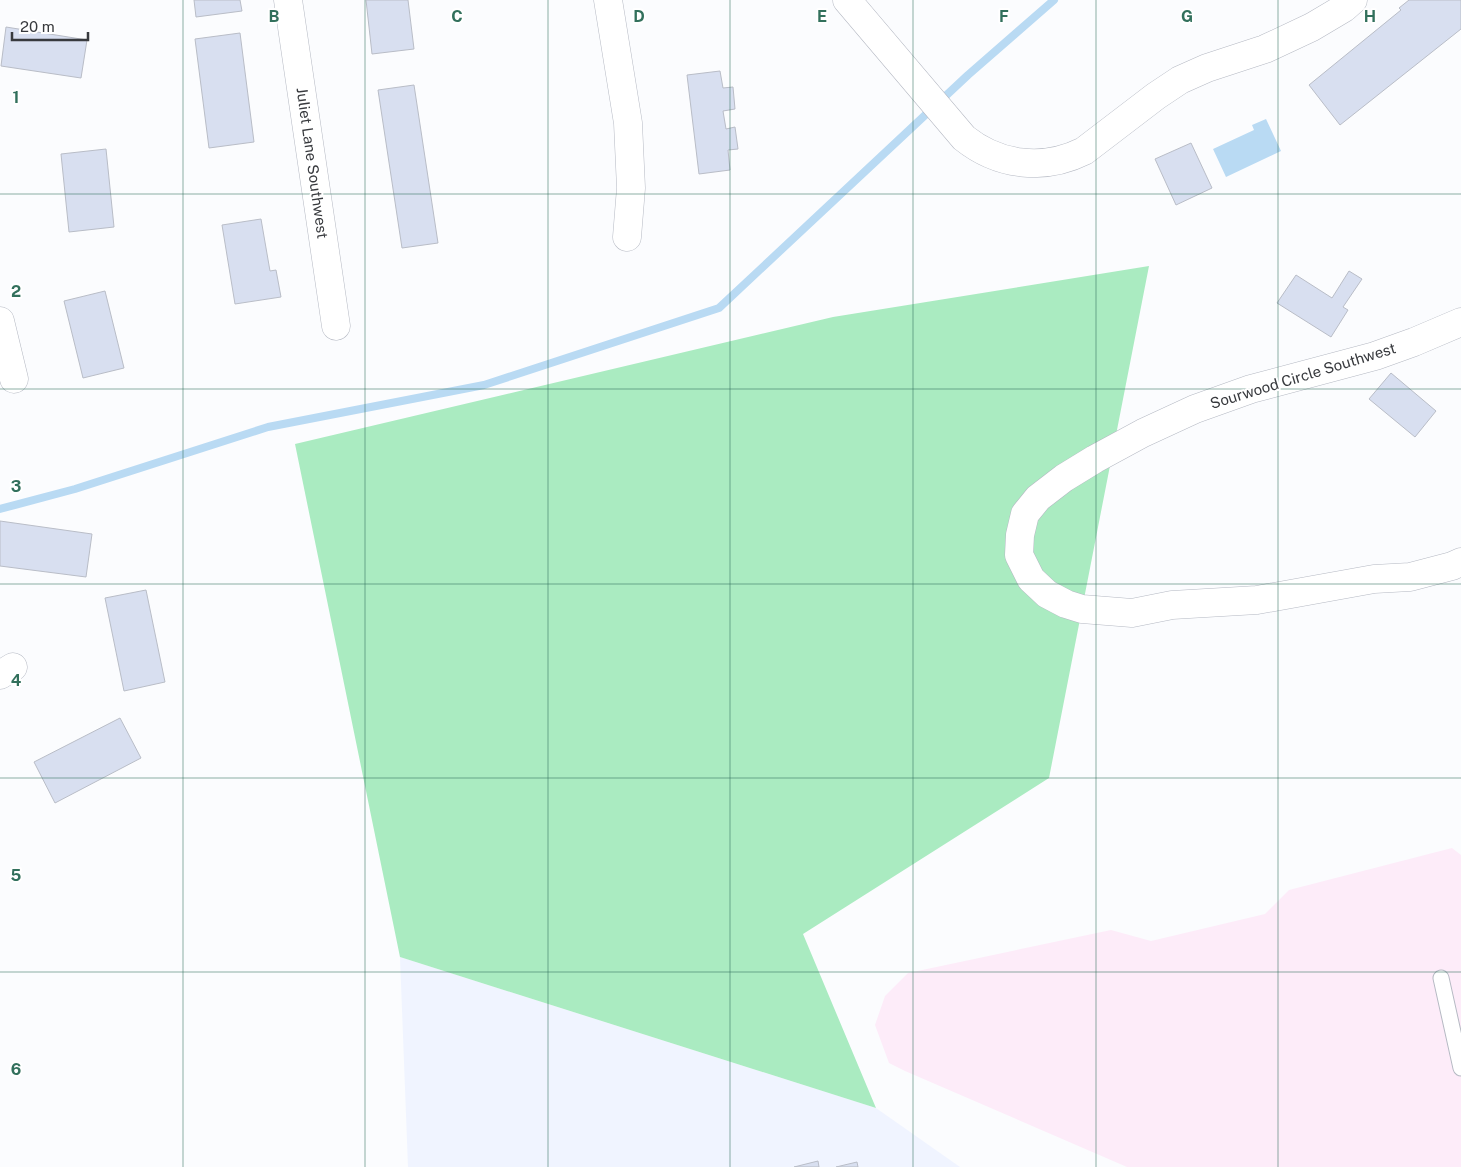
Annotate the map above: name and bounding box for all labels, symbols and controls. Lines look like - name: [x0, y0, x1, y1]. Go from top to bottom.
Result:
- text: B: [269, 7, 280, 26]
- text: C: [451, 7, 463, 26]
- text: D: [633, 7, 645, 26]
- text: E: [817, 7, 827, 26]
- text: F: [999, 7, 1009, 26]
- text: G: [1181, 7, 1193, 26]
- text: H: [1364, 7, 1376, 26]
- scale bar: [12, 10, 89, 42]
- text: 20 m: [20, 18, 55, 35]
- street label: Juliet Lane Southwest: [293, 86, 332, 240]
- text: 1: [13, 88, 19, 107]
- text: 2: [11, 282, 21, 301]
- street label: Sourwood Circle Southwest: [1208, 339, 1398, 412]
- text: 3: [11, 477, 21, 496]
- text: 4: [11, 671, 22, 690]
- text: 5: [11, 866, 22, 885]
- text: 6: [11, 1060, 21, 1079]

